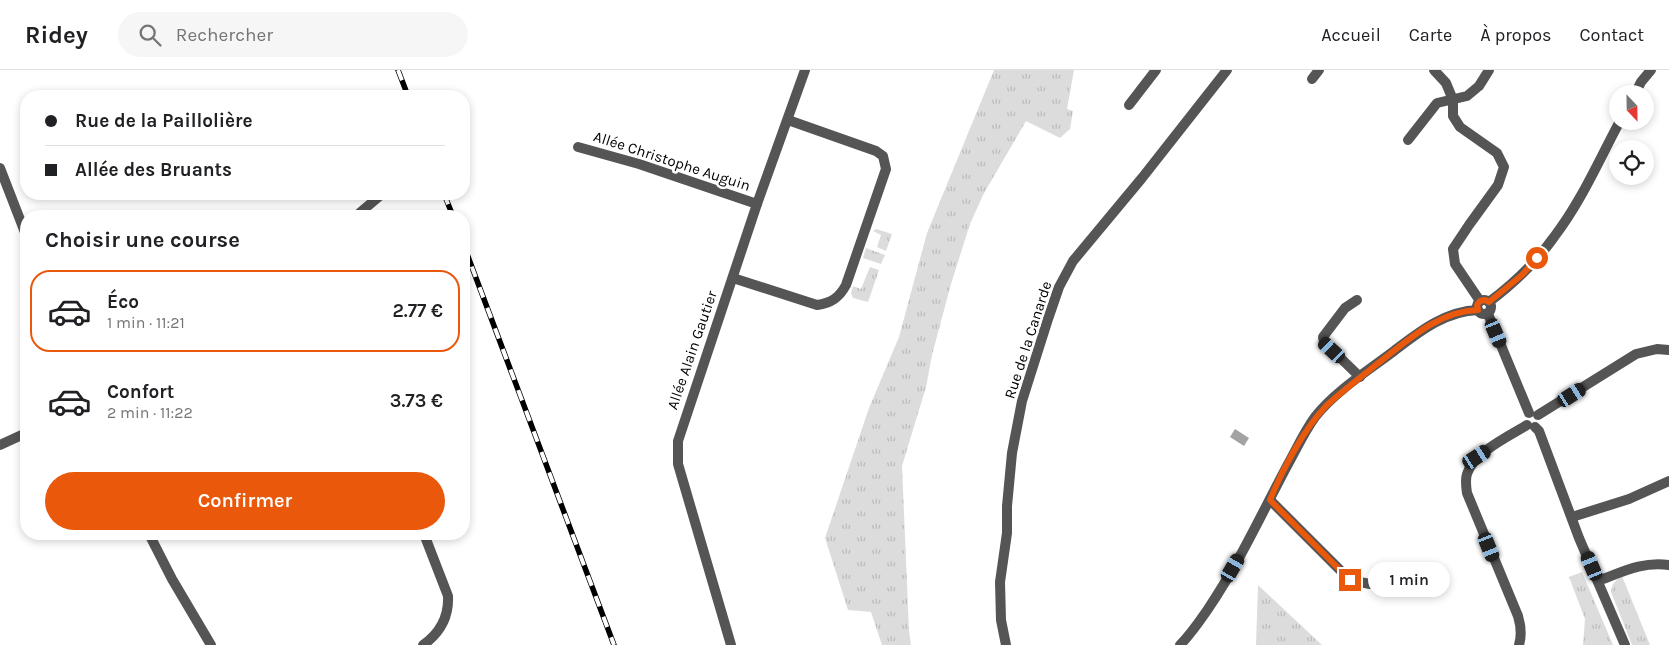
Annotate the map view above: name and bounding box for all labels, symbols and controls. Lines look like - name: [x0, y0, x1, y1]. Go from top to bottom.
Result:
- search box: [118, 12, 468, 57]
- text: Ridey: [25, 21, 88, 49]
- icon: search: [136, 21, 164, 49]
- text: Rechercher: [176, 24, 273, 46]
- text: Accueil: [1321, 24, 1381, 46]
- text: Carte: [1409, 24, 1452, 46]
- text: À propos: [1480, 24, 1552, 46]
- text: Contact: [1580, 24, 1644, 46]
- north arrow: [1609, 85, 1654, 130]
- map controls: [1609, 85, 1654, 185]
- text: Rue de la Paillolière: [75, 110, 253, 132]
- street label: Allée Christophe Auguin: [591, 127, 753, 195]
- button: locate: [1609, 140, 1654, 185]
- text: Allée des Bruants: [75, 159, 232, 181]
- text: Choisir une course: [45, 227, 240, 253]
- route start: [1526, 247, 1548, 269]
- street label: Rue de la Canarde: [1001, 279, 1055, 401]
- street label: Allée Alain Gautier: [663, 288, 721, 412]
- icon: car: [47, 289, 92, 334]
- text: Éco: [107, 291, 139, 313]
- text: 2.77 €: [392, 300, 443, 322]
- text: 1 min · 11:21: [107, 313, 185, 332]
- car: [1483, 316, 1508, 350]
- car: [1315, 334, 1348, 366]
- icon: car: [47, 379, 92, 424]
- text: Confort: [107, 381, 174, 403]
- car: [1555, 381, 1588, 409]
- text: 3.73 €: [390, 390, 443, 412]
- text: 2 min · 11:22: [107, 403, 193, 422]
- car: [1460, 443, 1493, 471]
- button: Confirmer: [45, 472, 445, 530]
- car: [1476, 530, 1501, 564]
- car: [1579, 549, 1604, 583]
- car: [1219, 551, 1246, 585]
- callout: 1 min: [1368, 562, 1450, 598]
- route end: [1339, 569, 1361, 591]
- text: 1 min: [1389, 570, 1429, 589]

